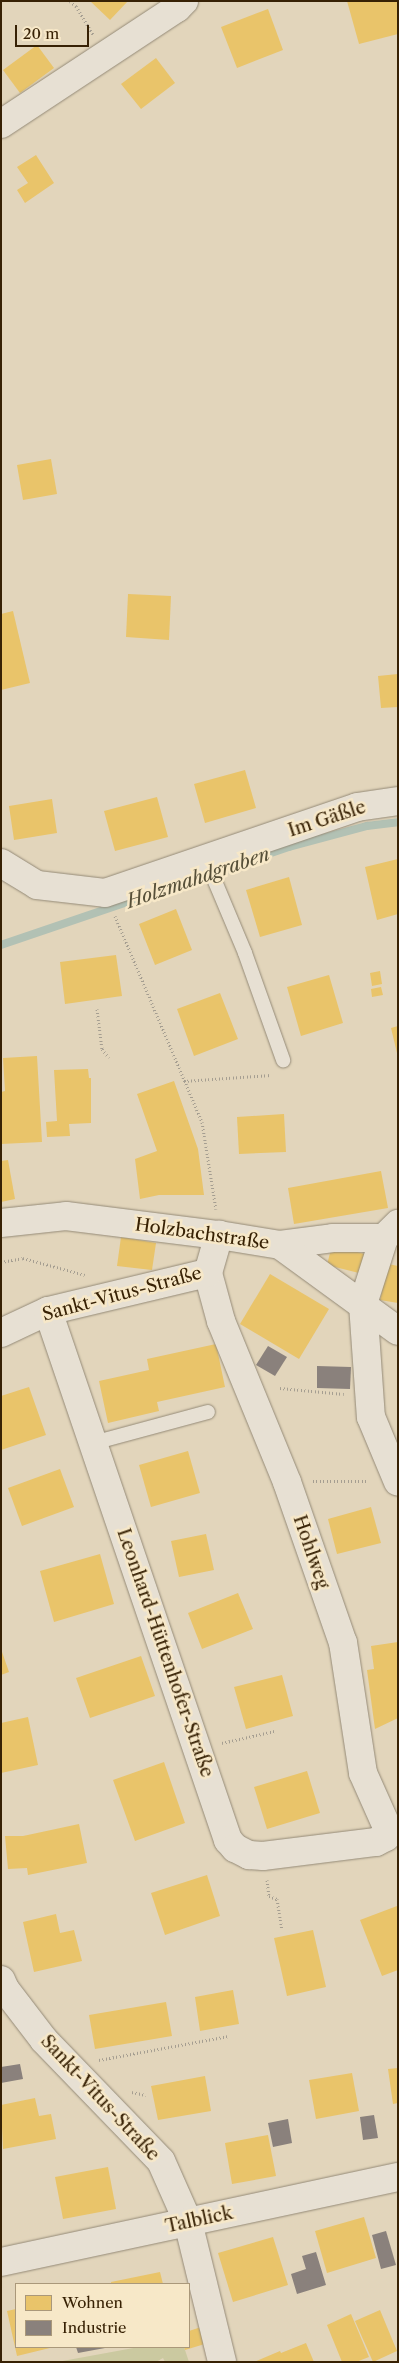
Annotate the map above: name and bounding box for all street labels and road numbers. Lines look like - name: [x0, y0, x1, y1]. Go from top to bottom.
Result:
- street label: Im Gäßle: [285, 796, 369, 842]
- street label: Holzbachstraße: [133, 1214, 271, 1254]
- street label: Sankt-Vitus-Straße: [40, 1262, 204, 1326]
- street label: Hohlweg: [288, 1512, 334, 1592]
- street label: Leonhard-Hüttenhofer-Straße: [112, 1526, 218, 1780]
- street label: Sankt-Vitus-Straße: [36, 2031, 164, 2165]
- street label: Talblick: [163, 2202, 235, 2238]

